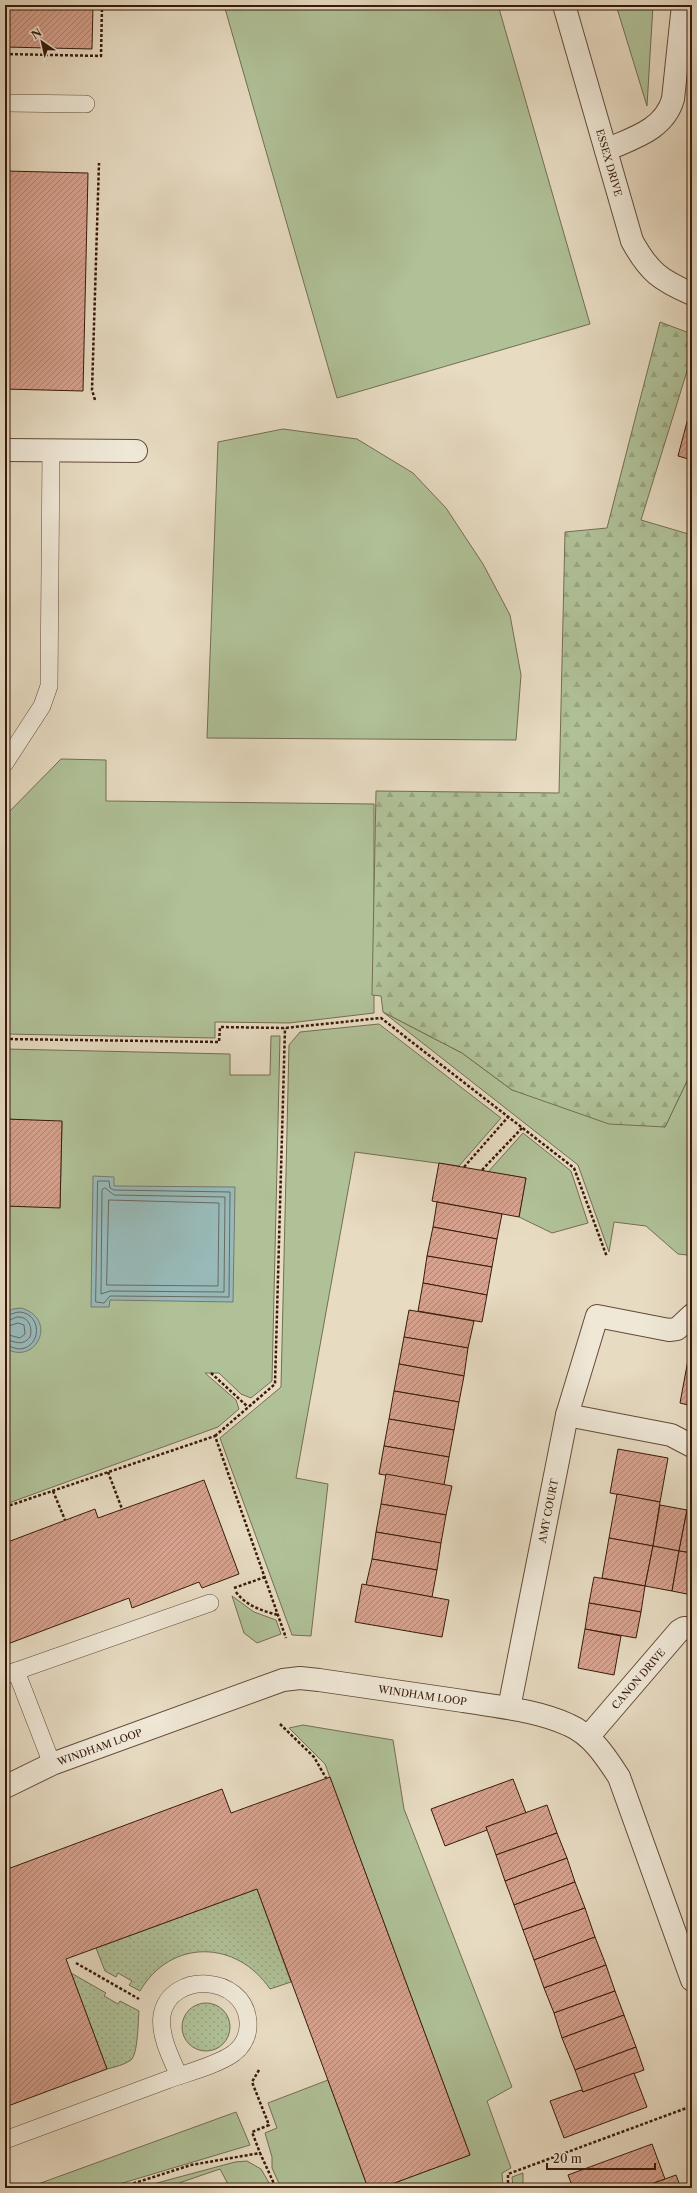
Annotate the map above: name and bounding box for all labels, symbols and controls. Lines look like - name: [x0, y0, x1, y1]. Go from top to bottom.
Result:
- north arrow: [22, 22, 62, 62]
- text: N: [29, 25, 45, 42]
- street label: ESSEX DRIVE: [594, 127, 625, 198]
- street label: AMY COURT: [535, 1477, 561, 1545]
- street label: CANON DRIVE: [609, 1646, 668, 1712]
- street label: WINDHAM LOOP: [376, 1682, 468, 1708]
- street label: WINDHAM LOOP: [54, 1725, 144, 1768]
- scale bar: [547, 2145, 655, 2171]
- text: 20 m: [553, 2151, 582, 2166]

